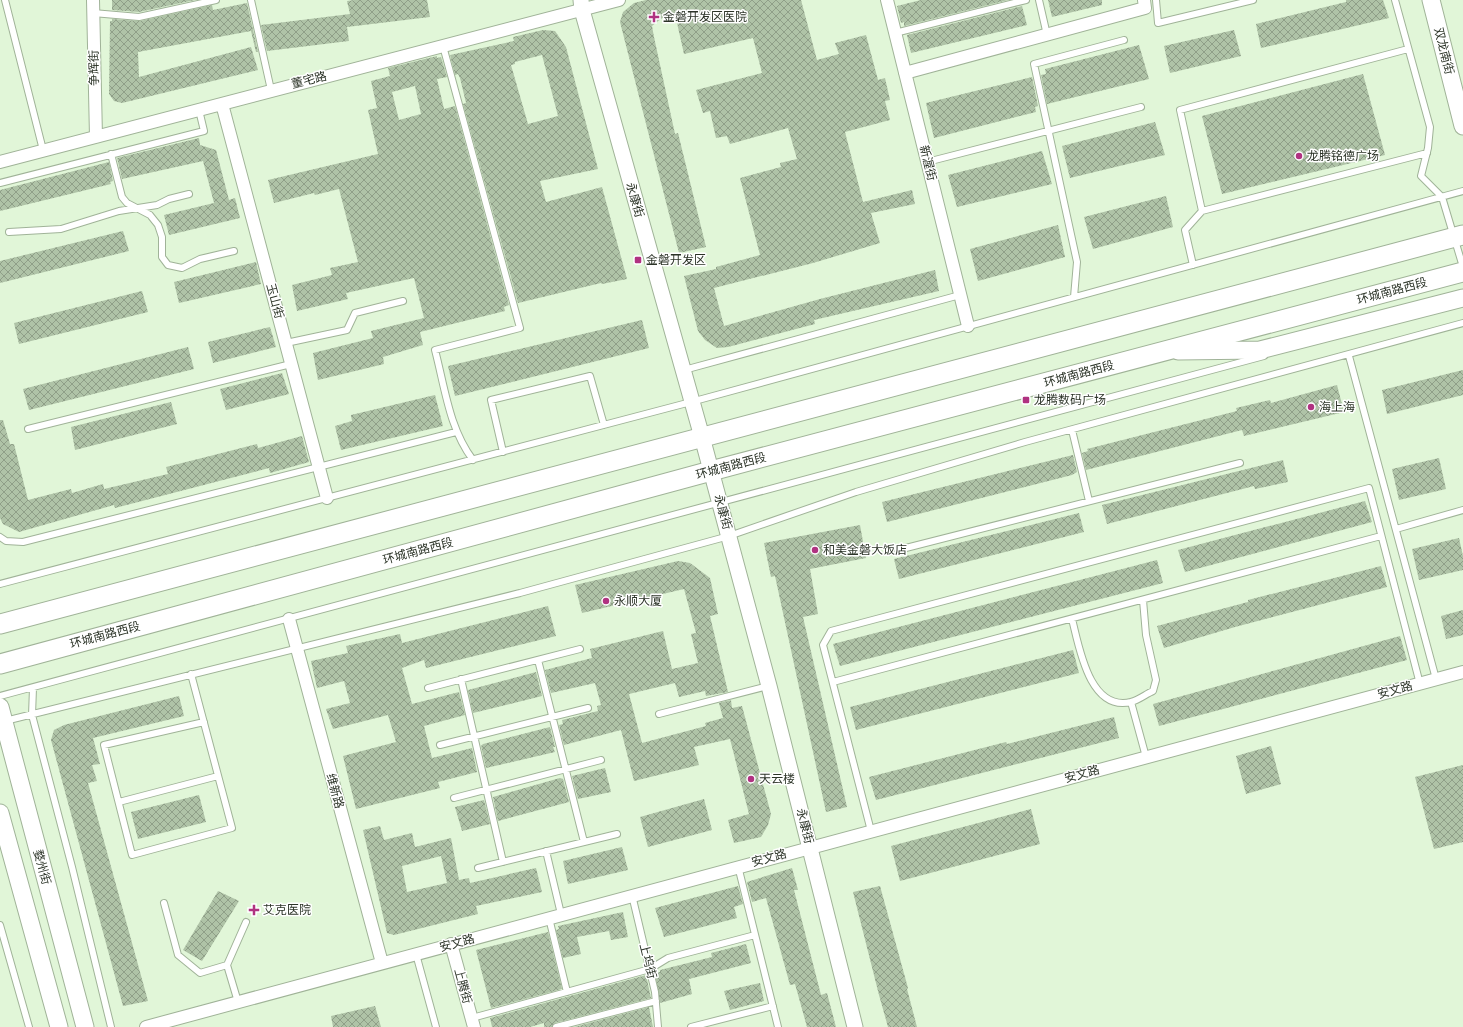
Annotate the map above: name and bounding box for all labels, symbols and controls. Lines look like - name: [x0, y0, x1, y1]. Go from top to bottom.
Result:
- place label: 金磐开发区医院: [663, 10, 747, 24]
- marker: 金磐开发区医院: [648, 11, 660, 23]
- street label: 双龙南街: [1431, 26, 1457, 76]
- street label: 争辉街: [87, 50, 101, 86]
- street label: 董宅路: [290, 69, 328, 91]
- street label: 新渥街: [917, 144, 939, 182]
- place label: 龙腾铭德广场: [1307, 149, 1379, 163]
- marker: 龙腾铭德广场: [1294, 151, 1304, 161]
- street label: 永康街: [623, 181, 647, 219]
- place label: 金磐开发区: [646, 253, 706, 267]
- marker: 金磐开发区: [633, 255, 643, 265]
- street label: 环城南路西段: [1355, 275, 1429, 307]
- street label: 玉山街: [264, 282, 286, 320]
- street label: 环城南路西段: [1042, 358, 1116, 390]
- place label: 龙腾数码广场: [1034, 393, 1106, 407]
- marker: 龙腾数码广场: [1021, 395, 1031, 405]
- place label: 海上海: [1319, 400, 1355, 414]
- marker: 海上海: [1306, 402, 1316, 412]
- street label: 环城南路西段: [694, 450, 768, 482]
- street label: 永康街: [712, 493, 734, 531]
- street label: 环城南路西段: [381, 535, 455, 567]
- place label: 和美金磐大饭店: [823, 543, 907, 557]
- marker: 和美金磐大饭店: [810, 545, 820, 555]
- place label: 永顺大厦: [614, 594, 662, 608]
- marker: 永顺大厦: [601, 596, 611, 606]
- street label: 环城南路西段: [68, 619, 142, 651]
- street label: 安文路: [1376, 679, 1414, 701]
- street label: 安文路: [1063, 763, 1101, 785]
- street label: 维新路: [324, 772, 346, 810]
- place label: 天云楼: [759, 772, 795, 786]
- marker: 天云楼: [746, 774, 756, 784]
- street label: 永康街: [794, 807, 816, 845]
- street label: 安文路: [750, 847, 788, 869]
- street label: 婺州街: [31, 848, 53, 886]
- place label: 艾克医院: [263, 903, 311, 917]
- marker: 艾克医院: [248, 904, 260, 916]
- street label: 安文路: [438, 932, 476, 954]
- street label: 上坞街: [637, 942, 659, 980]
- street label: 上腾街: [452, 967, 474, 1005]

